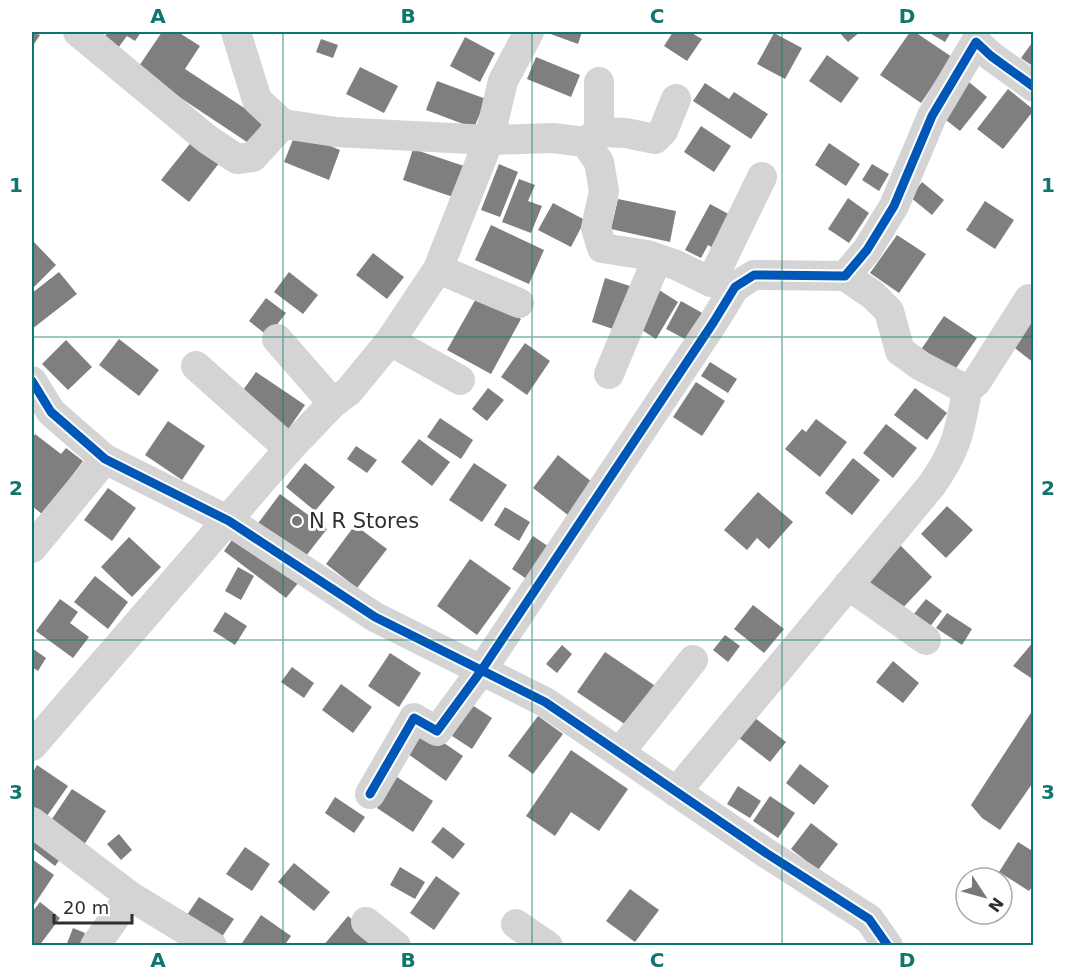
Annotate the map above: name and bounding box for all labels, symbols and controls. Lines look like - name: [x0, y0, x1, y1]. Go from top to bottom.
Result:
- text: A: [150, 4, 166, 28]
- text: B: [400, 4, 416, 28]
- text: C: [650, 4, 664, 28]
- text: D: [899, 4, 915, 28]
- text: 1: [9, 173, 23, 197]
- text: 1: [1041, 173, 1055, 197]
- text: 2: [9, 476, 23, 500]
- text: 2: [1041, 476, 1055, 500]
- place label: N R Stores: [309, 509, 419, 533]
- marker: N R Stores: [290, 514, 304, 528]
- text: 3: [9, 780, 23, 804]
- text: 3: [1041, 780, 1055, 804]
- north arrow: [954, 866, 1014, 926]
- scale bar: [54, 887, 132, 925]
- text: N: [984, 894, 1007, 916]
- text: 20 m: [63, 897, 109, 918]
- text: A: [150, 948, 166, 972]
- text: B: [400, 948, 416, 972]
- text: C: [650, 948, 664, 972]
- text: D: [899, 948, 915, 972]

